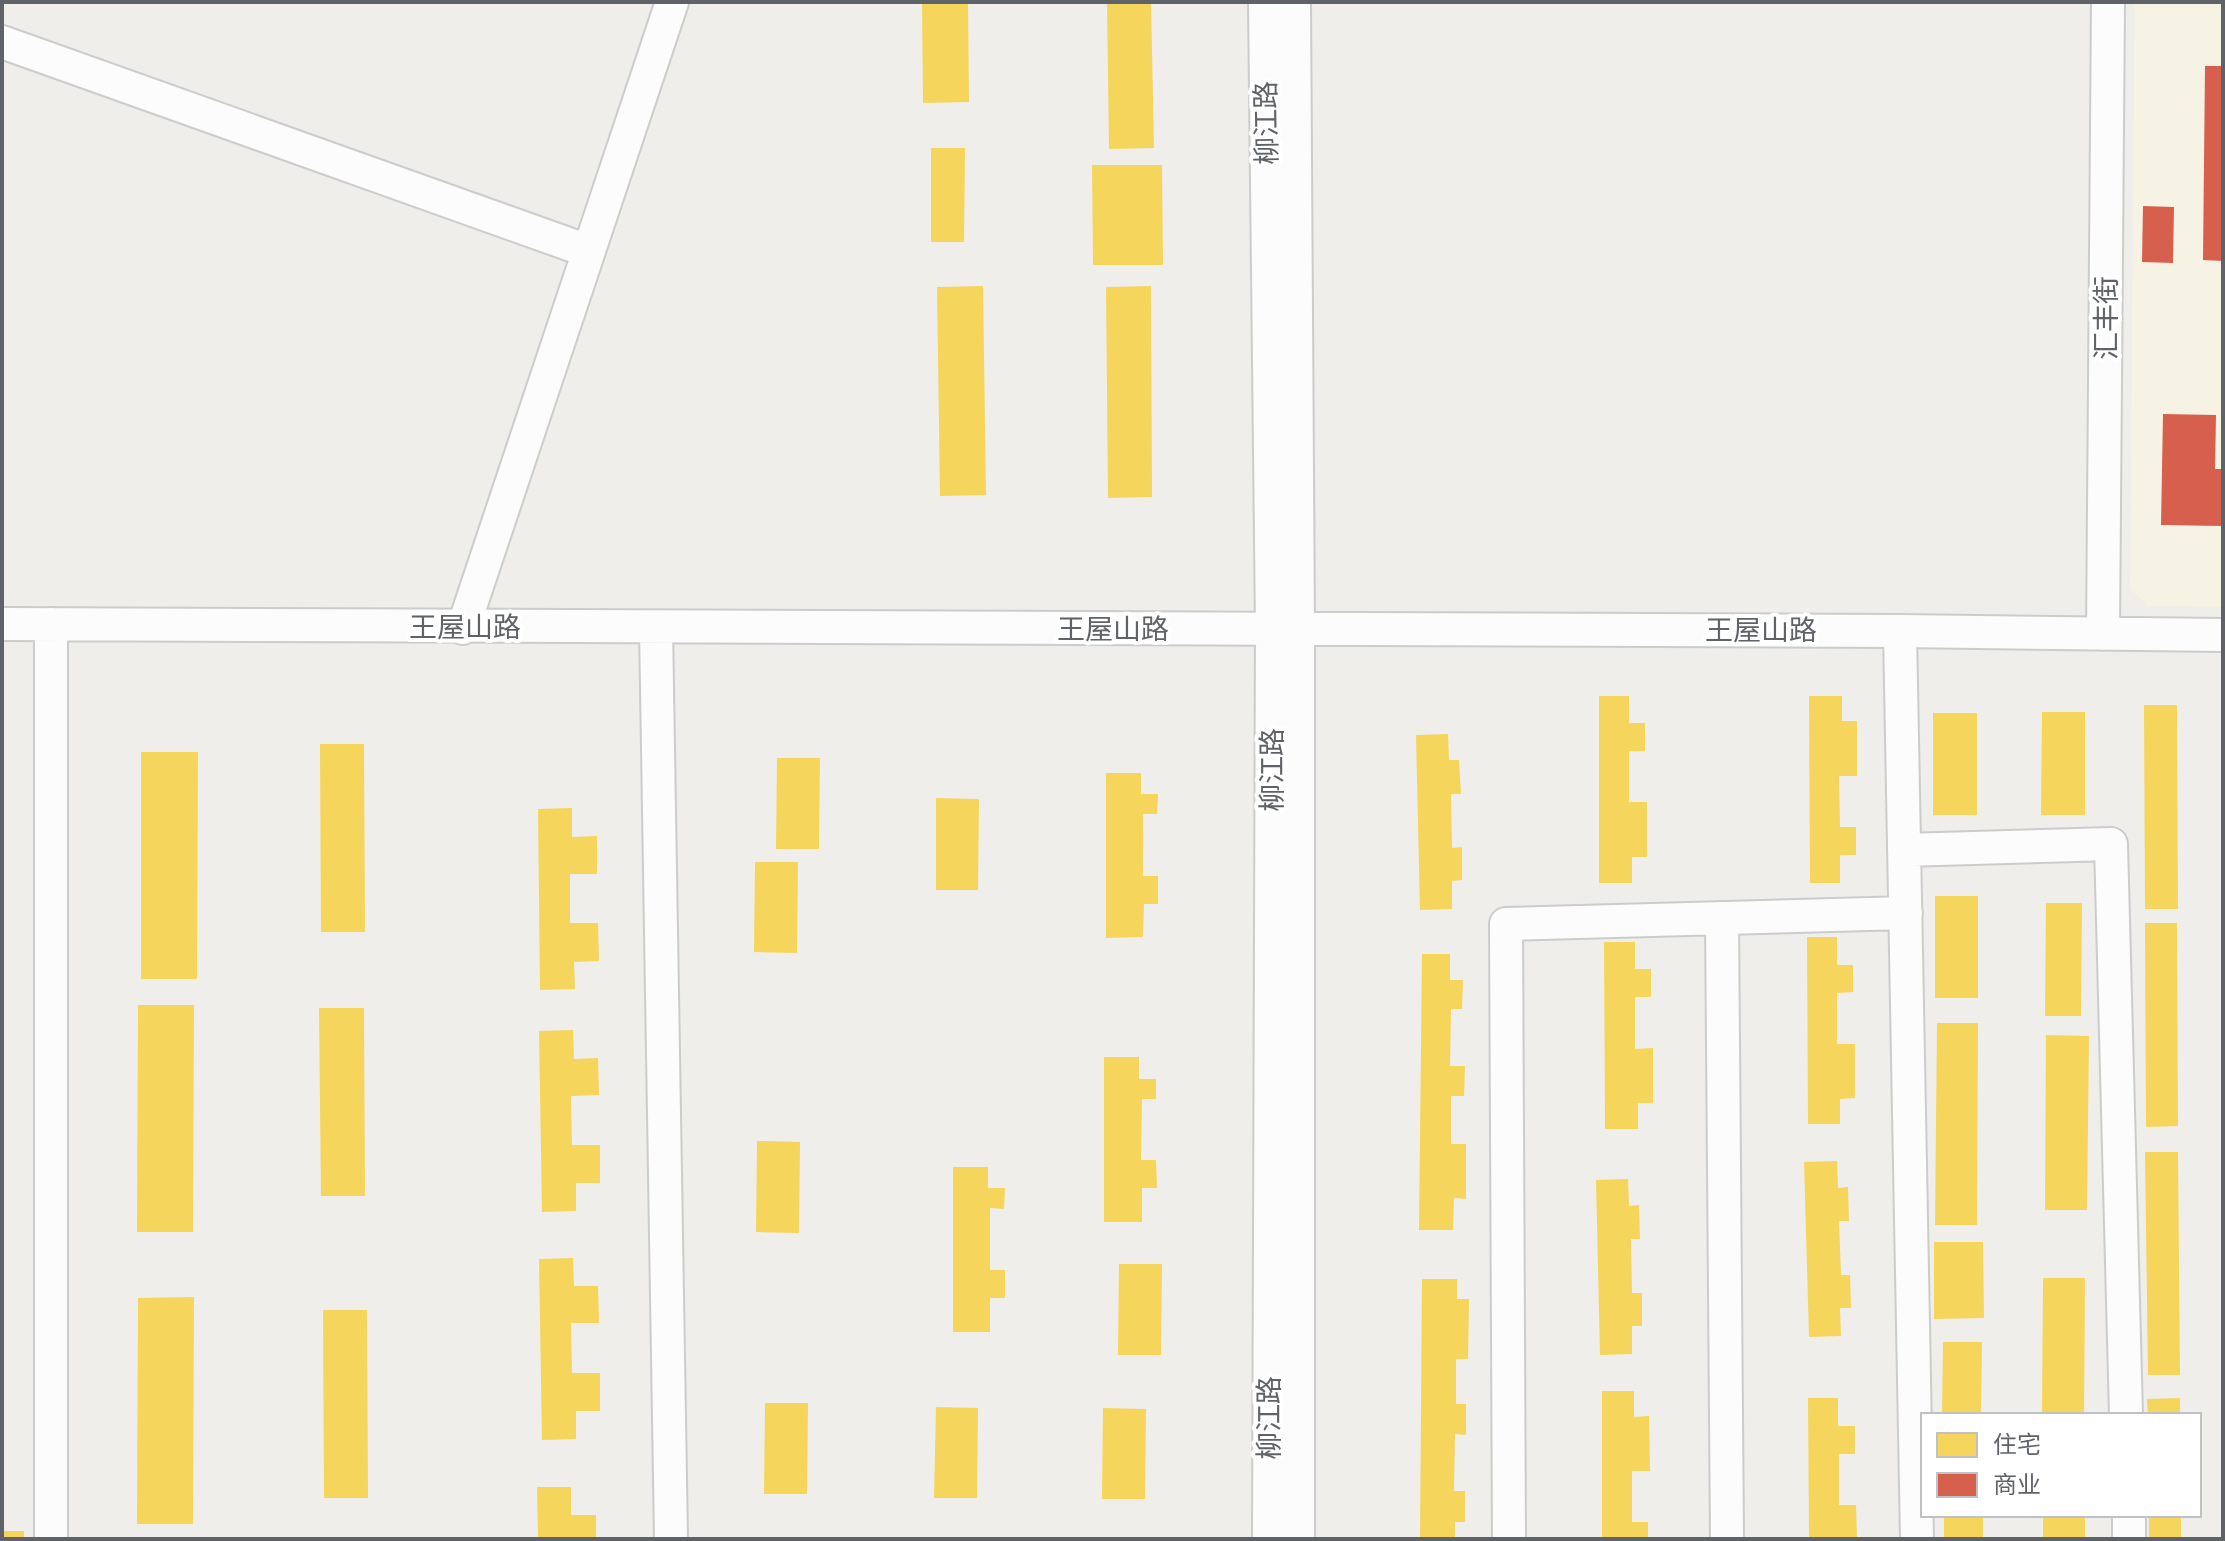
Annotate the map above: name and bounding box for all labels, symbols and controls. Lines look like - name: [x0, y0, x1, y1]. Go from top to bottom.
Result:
- street label: 柳江路: [1246, 81, 1288, 165]
- street label: 汇丰街: [2087, 276, 2127, 360]
- street label: 王屋山路: [409, 608, 521, 648]
- street label: 王屋山路: [1057, 610, 1169, 650]
- street label: 王屋山路: [1705, 611, 1817, 651]
- street label: 柳江路: [1253, 728, 1293, 812]
- street label: 柳江路: [1250, 1376, 1290, 1460]
- legend: [1921, 1413, 2201, 1517]
- text: 住宅: [1993, 1428, 2041, 1463]
- text: 商业: [1993, 1468, 2041, 1503]

